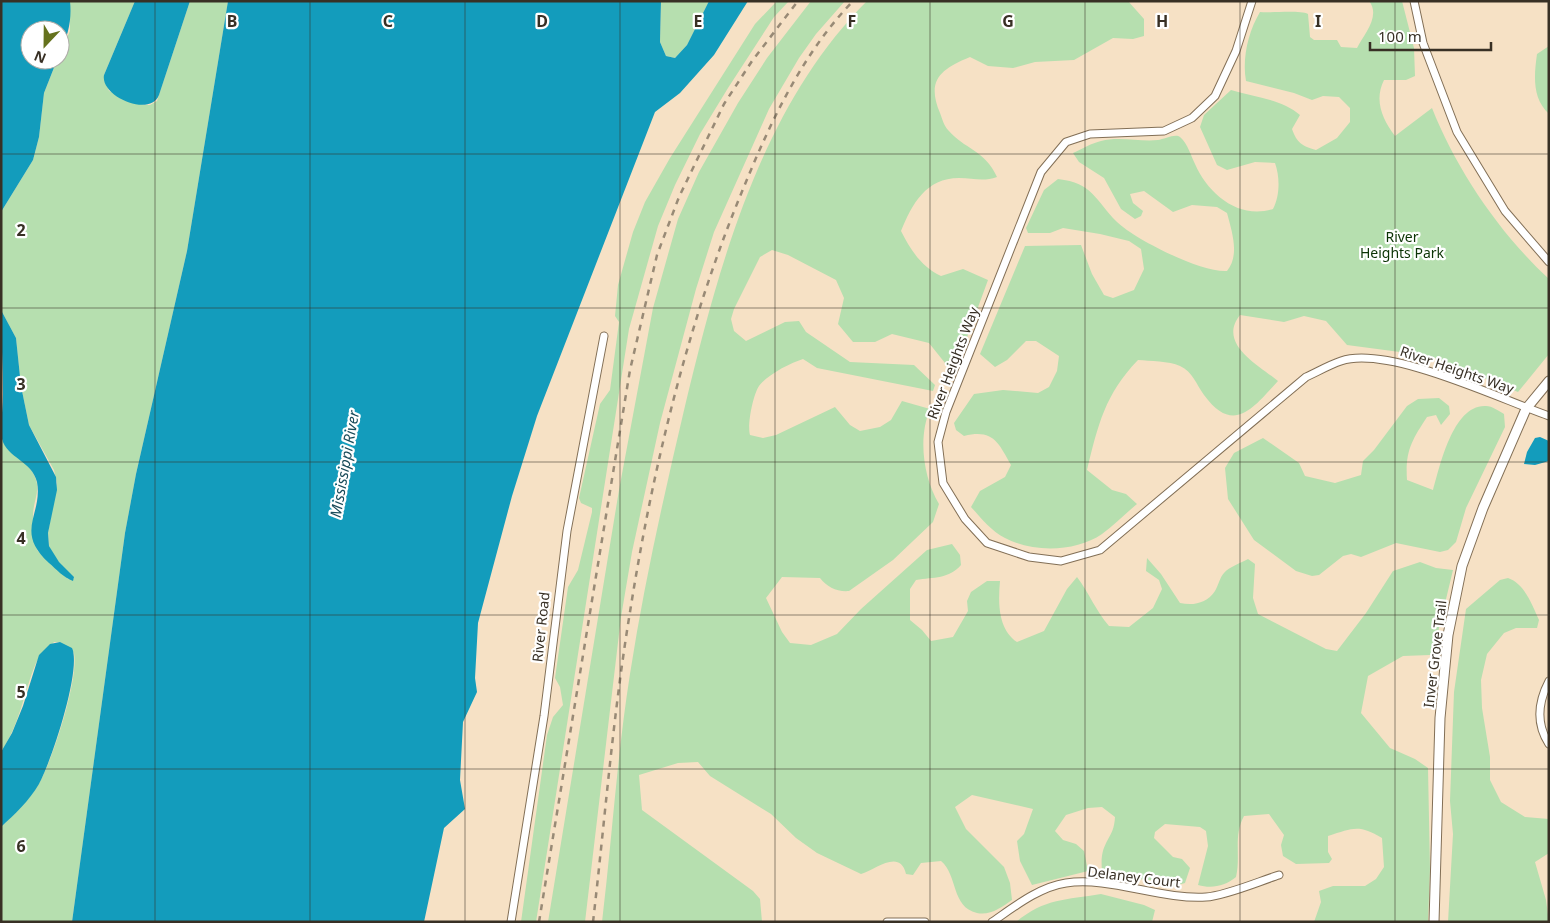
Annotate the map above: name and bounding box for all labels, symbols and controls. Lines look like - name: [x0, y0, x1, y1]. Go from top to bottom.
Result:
- text: B: [227, 10, 237, 32]
- text: C: [383, 10, 393, 32]
- text: D: [536, 10, 548, 32]
- text: E: [694, 10, 703, 32]
- text: F: [848, 10, 856, 32]
- text: G: [1002, 10, 1014, 32]
- text: H: [1156, 10, 1168, 32]
- text: I: [1315, 10, 1321, 32]
- north arrow: [20, 20, 70, 70]
- scale bar: [1370, 20, 1491, 52]
- text: 100 m: [1378, 26, 1422, 46]
- text: N: [31, 47, 49, 68]
- text: 2: [16, 219, 26, 241]
- park label: River Heights Park: [1360, 227, 1445, 262]
- street label: River Heights Way: [922, 303, 983, 422]
- street label: River Heights Way: [1398, 341, 1517, 398]
- text: 3: [16, 373, 26, 395]
- water label: Mississippi River: [325, 408, 363, 519]
- text: 4: [16, 527, 26, 549]
- street label: River Road: [527, 591, 554, 663]
- street label: Inver Grove Trail: [1418, 599, 1451, 709]
- text: 5: [16, 681, 26, 703]
- text: 6: [16, 835, 26, 857]
- street label: Delaney Court: [1087, 861, 1182, 892]

